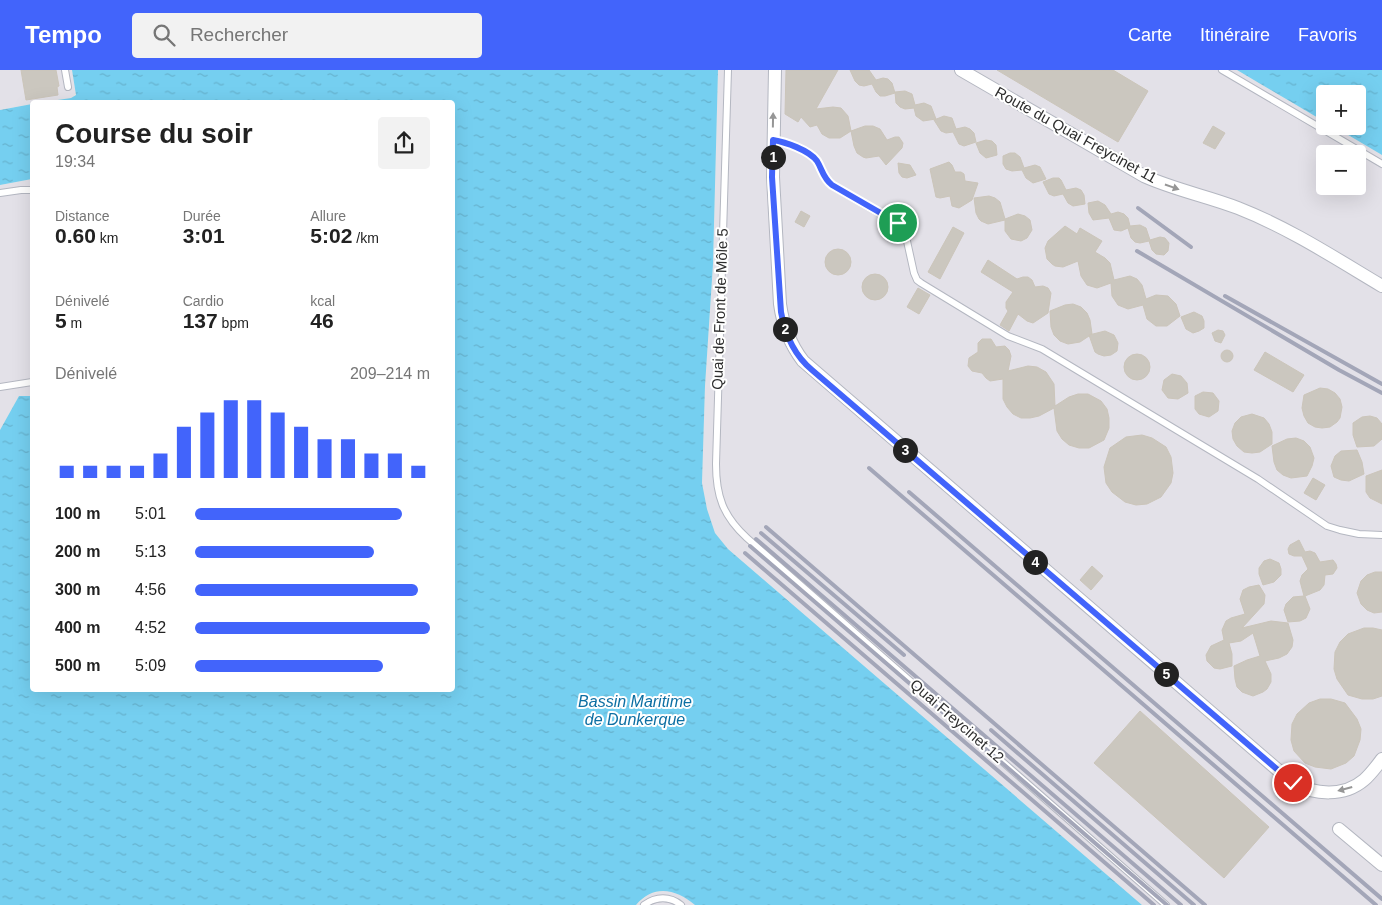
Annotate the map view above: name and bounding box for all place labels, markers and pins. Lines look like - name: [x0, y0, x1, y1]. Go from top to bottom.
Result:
- pin: 1: [760, 144, 786, 170]
- pin: [877, 202, 919, 244]
- pin: 2: [772, 316, 798, 342]
- pin: 3: [892, 438, 918, 462]
- pin: 4: [1022, 550, 1048, 574]
- pin: 5: [1154, 662, 1178, 686]
- pin: [1272, 762, 1314, 804]

